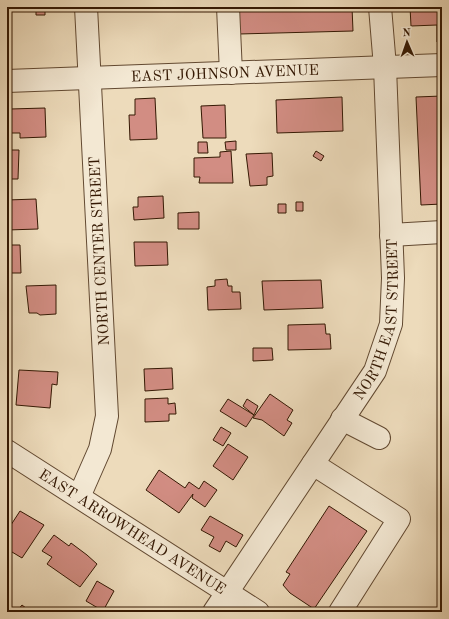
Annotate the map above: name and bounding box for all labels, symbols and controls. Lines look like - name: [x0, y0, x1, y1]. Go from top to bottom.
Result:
- north arrow: [387, 22, 427, 62]
- text: N: [402, 28, 412, 39]
- street label: EAST JOHNSON AVENUE: [131, 64, 319, 85]
- street label: NORTH CENTER STREET: [88, 156, 113, 346]
- street label: NORTH EAST STREET: [352, 238, 402, 403]
- street label: EAST ARROWHEAD AVENUE: [36, 467, 228, 598]

